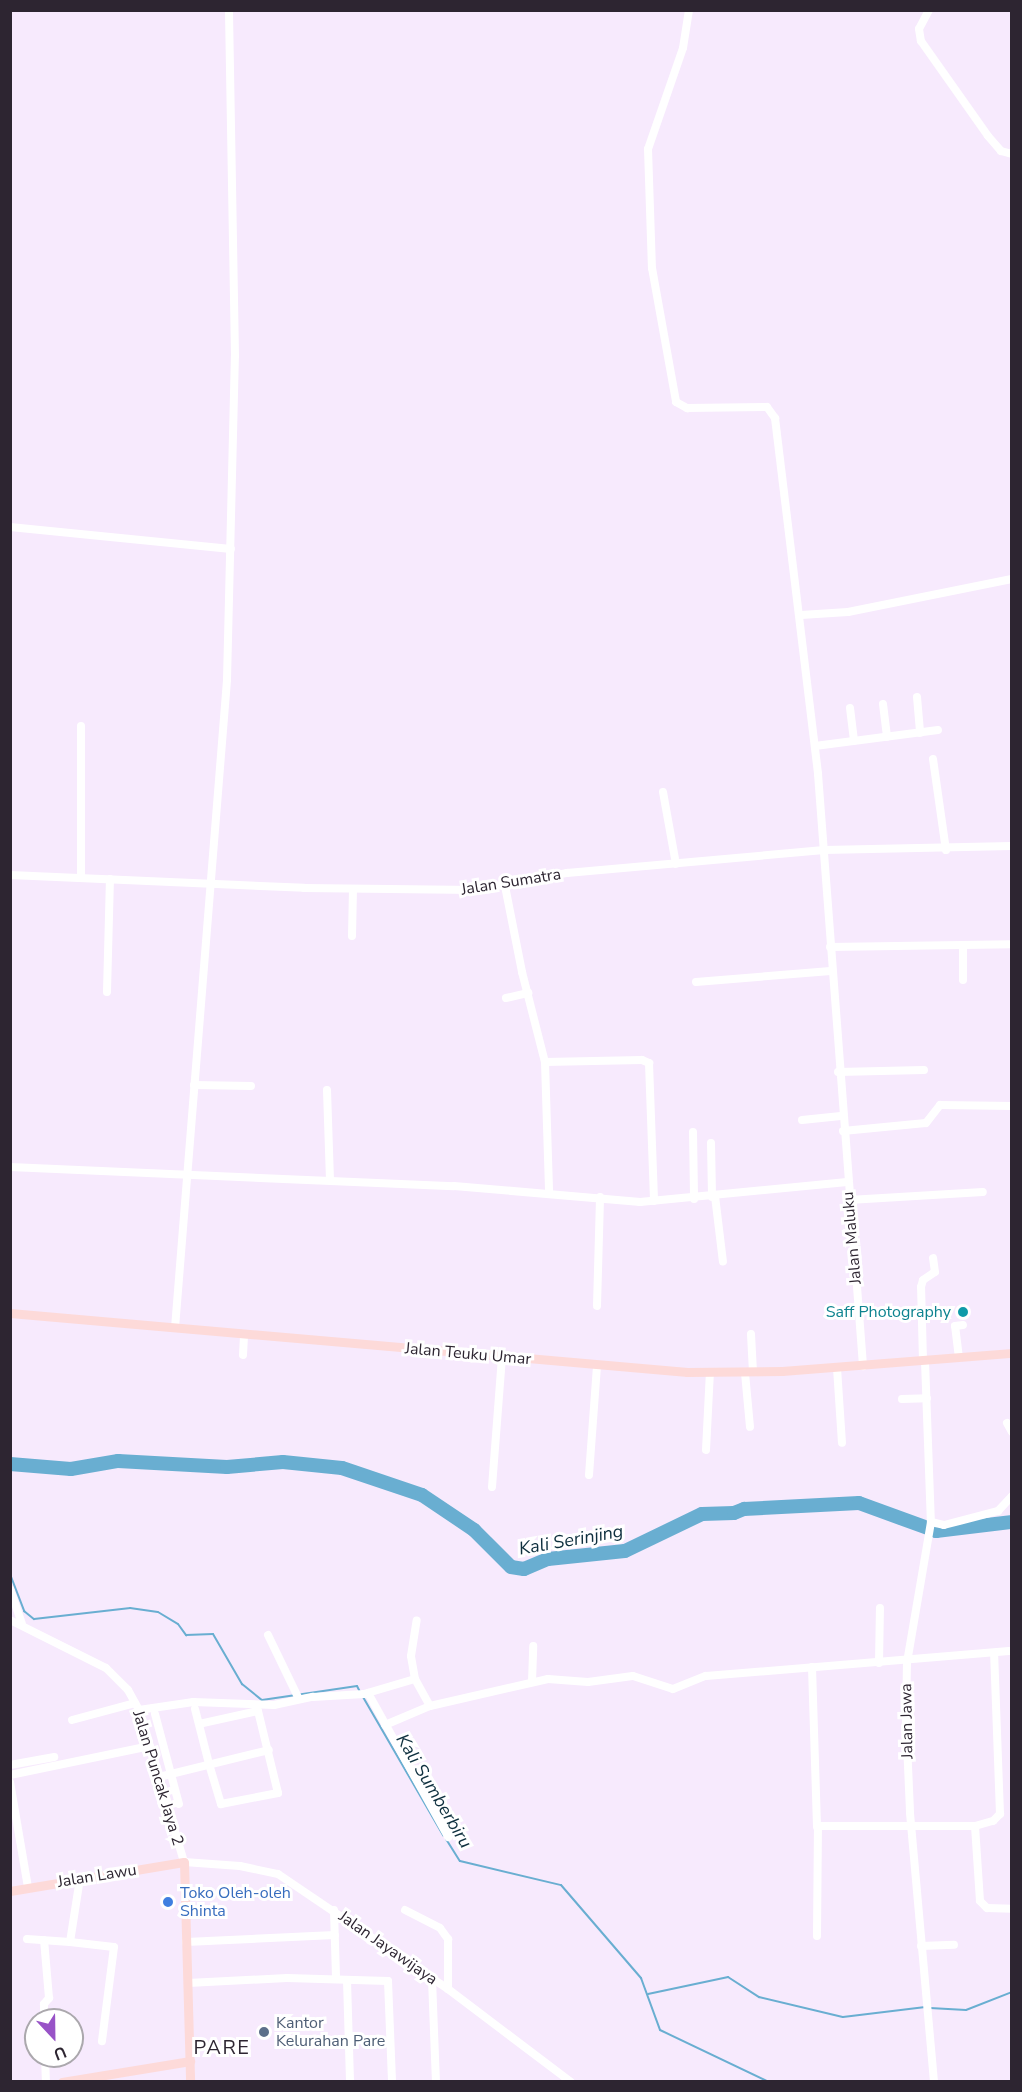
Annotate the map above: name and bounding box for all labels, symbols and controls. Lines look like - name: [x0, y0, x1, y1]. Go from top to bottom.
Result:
- street label: Jalan Sumatra: [460, 865, 562, 899]
- street label: Jalan Maluku: [838, 1191, 866, 1285]
- place label: Saff Photography: [826, 1302, 951, 1322]
- marker: Saff Photography: [956, 1305, 970, 1319]
- street label: Jalan Teuku Umar: [404, 1339, 532, 1369]
- water label: Kali Serinjing: [517, 1520, 625, 1560]
- street label: Jalan Jawa: [897, 1683, 917, 1759]
- street label: Jalan Puncak Jaya 2: [128, 1708, 188, 1848]
- water label: Kali Sumberbiru: [391, 1730, 477, 1852]
- street label: Jalan Lawu: [56, 1860, 138, 1892]
- place label: Toko Oleh-oleh Shinta: [180, 1883, 291, 1921]
- marker: Toko Oleh-oleh Shinta: [161, 1895, 175, 1909]
- street label: Jalan Jayawijaya: [335, 1907, 441, 1989]
- north arrow: [24, 2008, 84, 2068]
- place label: Kantor Kelurahan Pare: [276, 2013, 385, 2051]
- marker: Kantor Kelurahan Pare: [257, 2025, 271, 2039]
- district label: PARE: [194, 2035, 250, 2059]
- text: U: [50, 2040, 70, 2065]

